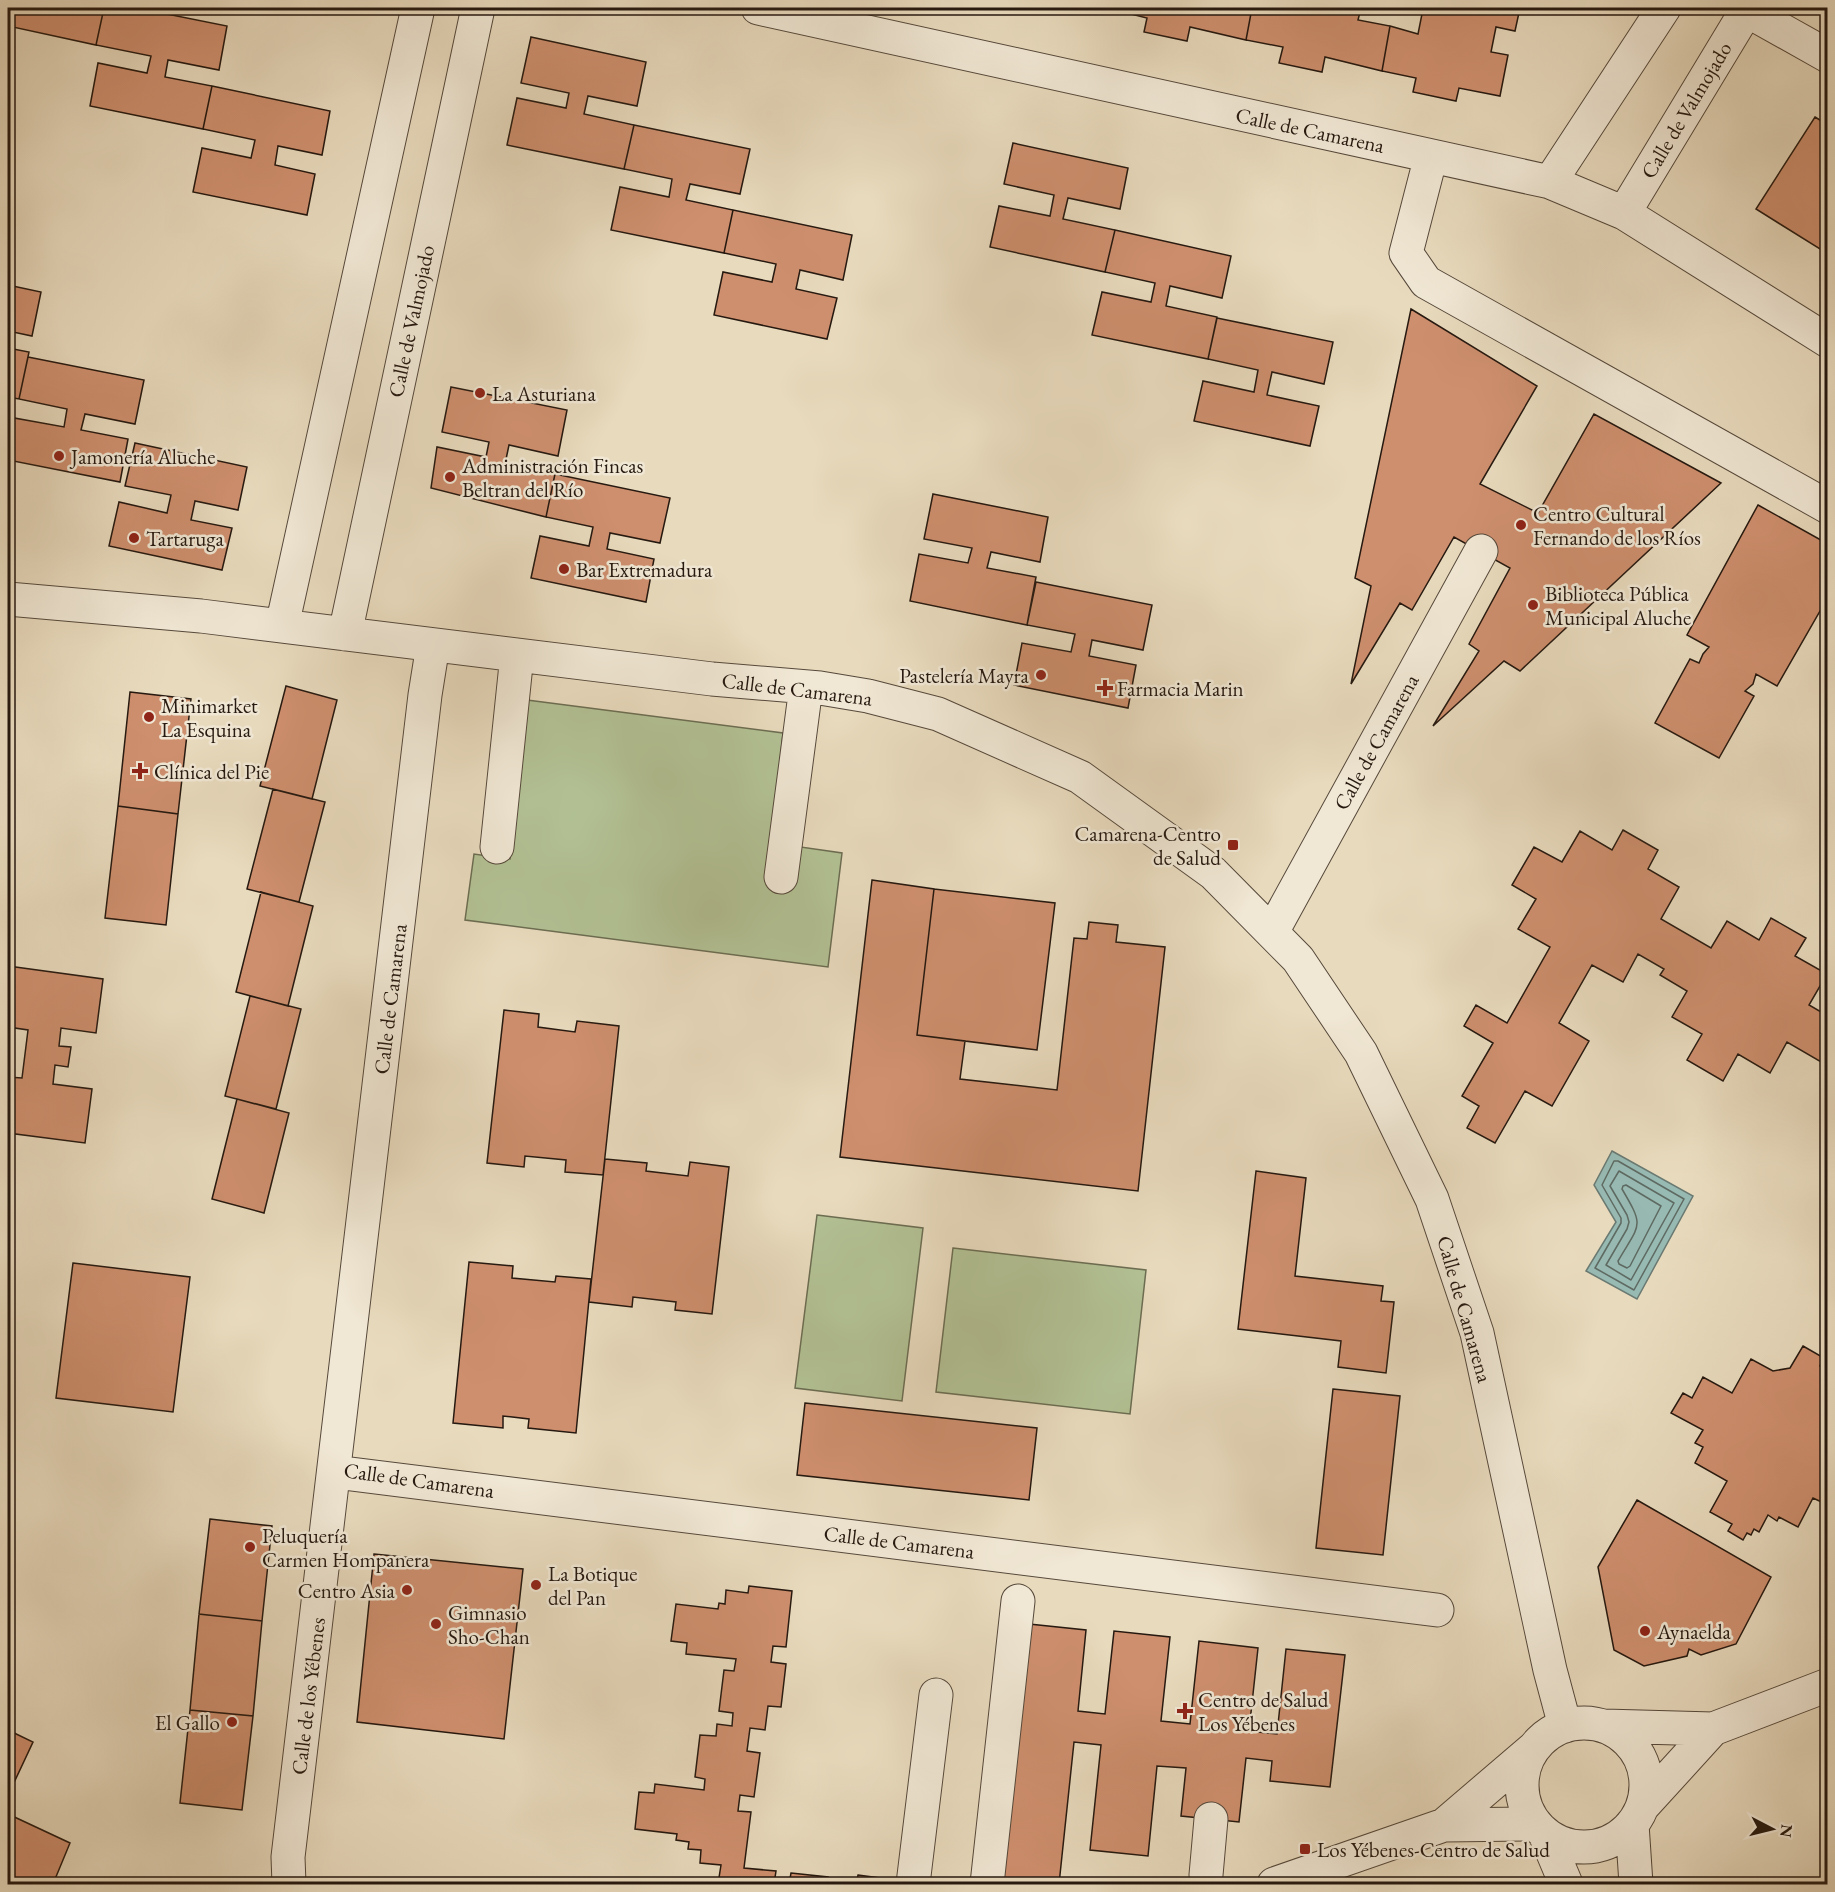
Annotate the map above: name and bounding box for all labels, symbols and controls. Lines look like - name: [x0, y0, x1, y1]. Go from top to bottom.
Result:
- street label: Calle de Valmojado: [1634, 37, 1738, 183]
- street label: Calle de Camarena: [1233, 101, 1387, 159]
- street label: Calle de Valmojado: [382, 242, 440, 400]
- place label: La Asturiana: [492, 380, 596, 407]
- marker: La Asturiana: [473, 386, 487, 400]
- place label: Jamonería Aluche: [69, 443, 215, 470]
- marker: Jamonería Aluche: [52, 449, 66, 463]
- place label: Administración Fincas Beltran del Río: [461, 452, 644, 503]
- marker: Administración Fincas Beltran del Río: [443, 470, 457, 484]
- place label: Centro Cultural Fernando de los Ríos: [1533, 500, 1701, 551]
- marker: Centro Cultural Fernando de los Ríos: [1514, 518, 1528, 532]
- place label: Tartaruga: [146, 525, 224, 552]
- marker: Tartaruga: [127, 531, 141, 545]
- place label: Bar Extremadura: [576, 556, 713, 583]
- marker: Bar Extremadura: [557, 562, 571, 576]
- place label: Biblioteca Pública Municipal Aluche: [1545, 580, 1691, 631]
- marker: Biblioteca Pública Municipal Aluche: [1526, 598, 1540, 612]
- place label: Pastelería Mayra: [899, 662, 1030, 689]
- street label: Calle de Camarena: [720, 666, 874, 712]
- marker: Pastelería Mayra: [1034, 668, 1048, 682]
- street label: Calle de Camarena: [1327, 669, 1425, 815]
- place label: Farmacia Marin: [1117, 675, 1244, 702]
- marker: Farmacia Marin: [1098, 681, 1112, 695]
- place label: Minimarket La Esquina: [161, 692, 258, 743]
- marker: Minimarket La Esquina: [142, 710, 156, 724]
- place label: Clínica del Pie: [154, 758, 269, 785]
- marker: Clínica del Pie: [131, 762, 149, 780]
- place label: Camarena-Centro de Salud: [1074, 820, 1221, 871]
- marker: Camarena-Centro de Salud: [1226, 838, 1240, 852]
- street label: Calle de Camarena: [367, 922, 413, 1076]
- street label: Calle de Camarena: [1431, 1232, 1499, 1386]
- street label: Calle de Camarena: [342, 1456, 496, 1504]
- street label: Calle de Camarena: [822, 1519, 976, 1565]
- place label: Peluquería Carmen Hompanera: [262, 1522, 430, 1573]
- marker: Peluquería Carmen Hompanera: [243, 1540, 257, 1554]
- place label: La Botique del Pan: [548, 1560, 638, 1611]
- place label: Centro Asia: [298, 1577, 396, 1604]
- marker: La Botique del Pan: [529, 1578, 543, 1592]
- marker: Centro Asia: [400, 1583, 414, 1597]
- place label: Gimnasio Sho-Chan: [448, 1599, 530, 1650]
- street label: Calle de los Yébenes: [285, 1615, 331, 1776]
- marker: Gimnasio Sho-Chan: [429, 1617, 443, 1631]
- place label: Aynaelda: [1656, 1618, 1732, 1645]
- marker: Aynaelda: [1638, 1624, 1652, 1638]
- place label: Centro de Salud Los Yébenes: [1198, 1686, 1329, 1737]
- marker: Centro de Salud Los Yébenes: [1176, 1702, 1194, 1720]
- place label: El Gallo: [155, 1709, 220, 1736]
- marker: El Gallo: [225, 1715, 239, 1729]
- north arrow: [1742, 1799, 1802, 1859]
- text: N: [1775, 1823, 1798, 1839]
- place label: Los Yébenes-Centro de Salud: [1317, 1836, 1550, 1863]
- marker: Los Yébenes-Centro de Salud: [1298, 1842, 1312, 1856]

